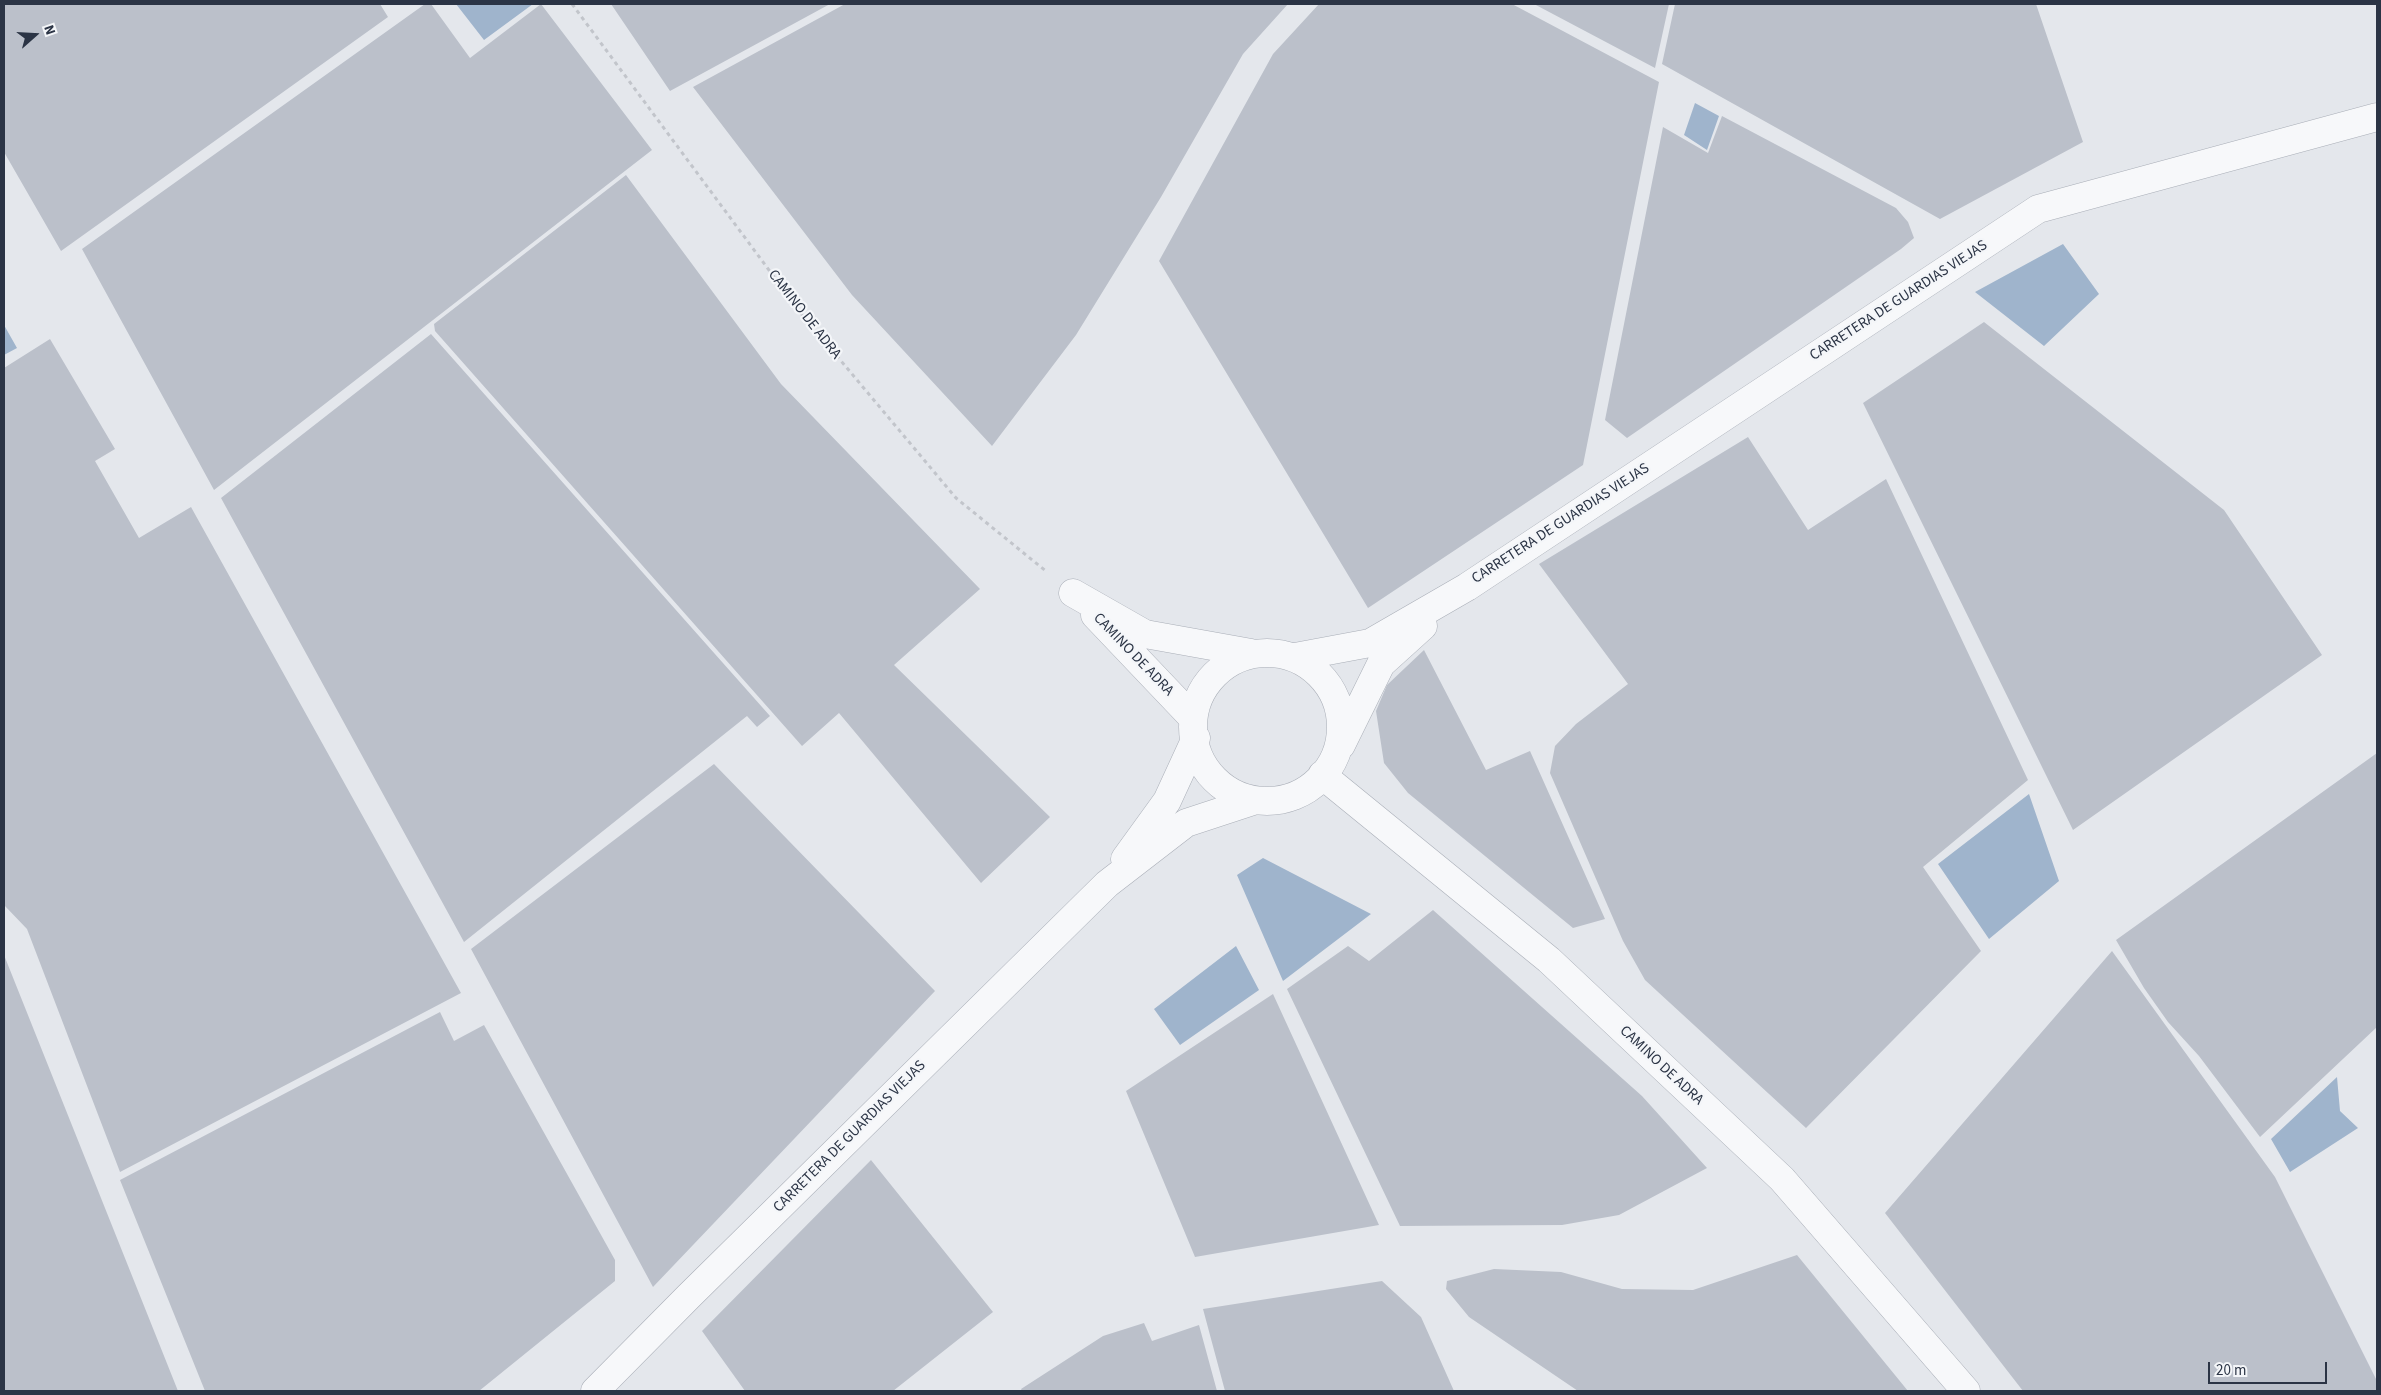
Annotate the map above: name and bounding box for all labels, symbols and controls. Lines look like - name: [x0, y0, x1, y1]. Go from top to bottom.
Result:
- north arrow: [10, 10, 60, 60]
- text: N: [38, 22, 60, 38]
- street label: CARRETERA DE GUARDIAS VIEJAS: [1807, 237, 1991, 365]
- street label: CAMINO DE ADRA: [764, 267, 844, 363]
- street label: CARRETERA DE GUARDIAS VIEJAS: [1469, 460, 1653, 588]
- street label: CAMINO DE ADRA: [1089, 610, 1177, 700]
- street label: CAMINO DE ADRA: [1615, 1022, 1707, 1110]
- street label: CARRETERA DE GUARDIAS VIEJAS: [770, 1057, 930, 1217]
- scale bar: [2211, 1352, 2330, 1384]
- text: 20 m: [2216, 1360, 2246, 1381]

